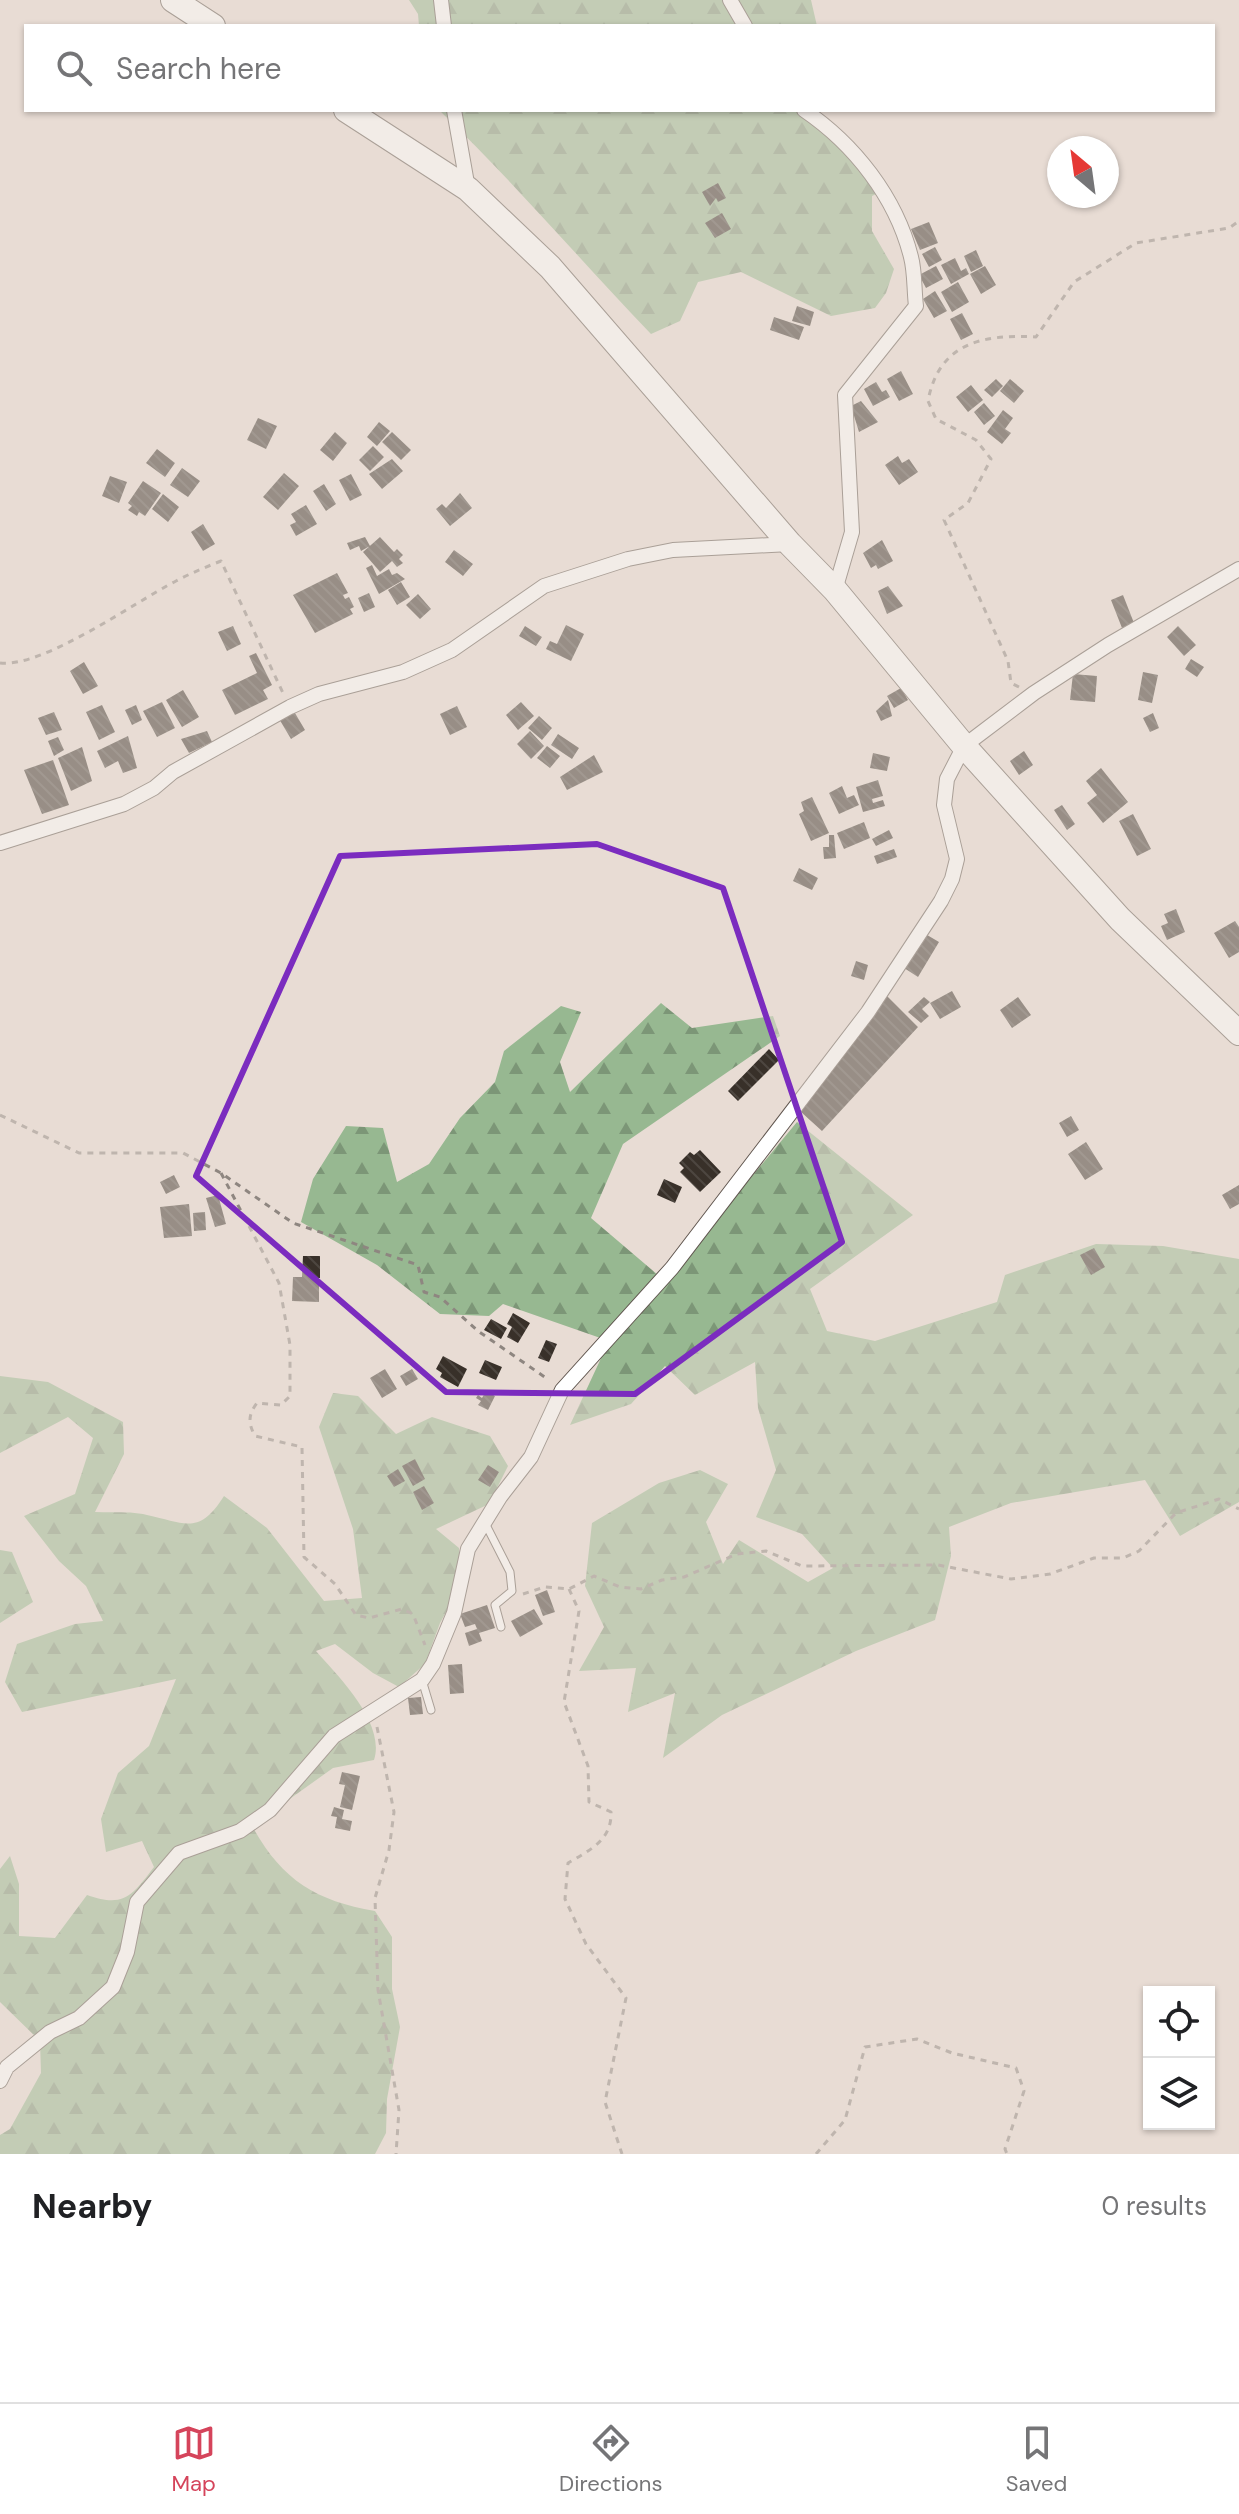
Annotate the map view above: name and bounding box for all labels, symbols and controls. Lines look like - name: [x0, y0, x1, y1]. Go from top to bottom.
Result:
- search box: [24, 24, 1215, 112]
- icon: search: [52, 46, 96, 90]
- text: Search here: [116, 49, 282, 88]
- north arrow: [1047, 136, 1119, 208]
- map controls: [1143, 1986, 1215, 2130]
- button: locate: [1143, 1986, 1215, 2058]
- button: layers: [1143, 2058, 1215, 2130]
- text: Nearby: [32, 2184, 152, 2229]
- text: 0 results: [1101, 2189, 1207, 2223]
- tab: Map: [172, 2421, 216, 2498]
- tab: Directions: [559, 2421, 663, 2498]
- tab: Saved: [1006, 2421, 1067, 2498]

